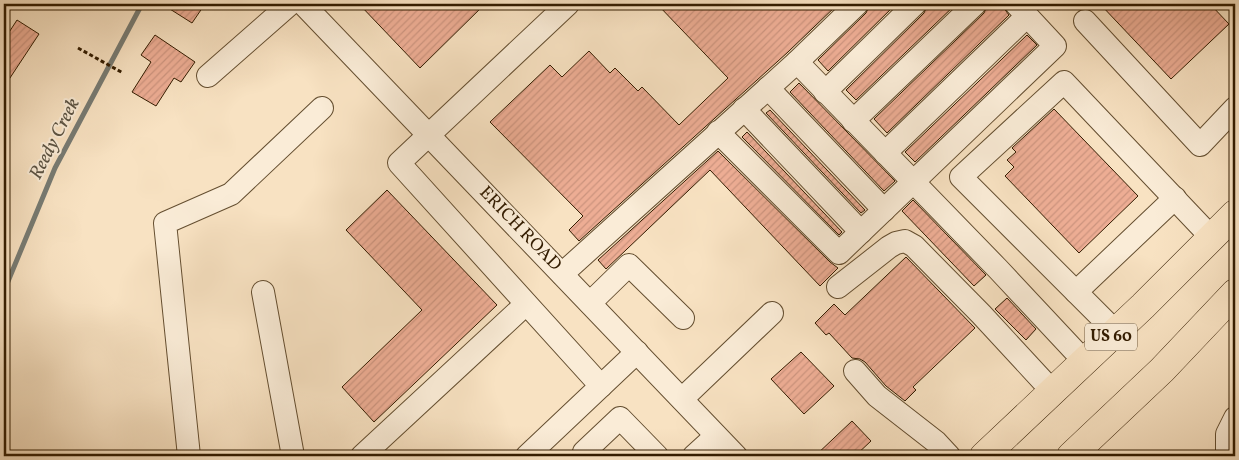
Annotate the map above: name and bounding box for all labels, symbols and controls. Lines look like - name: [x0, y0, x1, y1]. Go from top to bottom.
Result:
- water label: Reedy Creek: [23, 94, 87, 184]
- street label: ERICH ROAD: [473, 181, 567, 277]
- road number: US 60: [1085, 324, 1137, 351]

